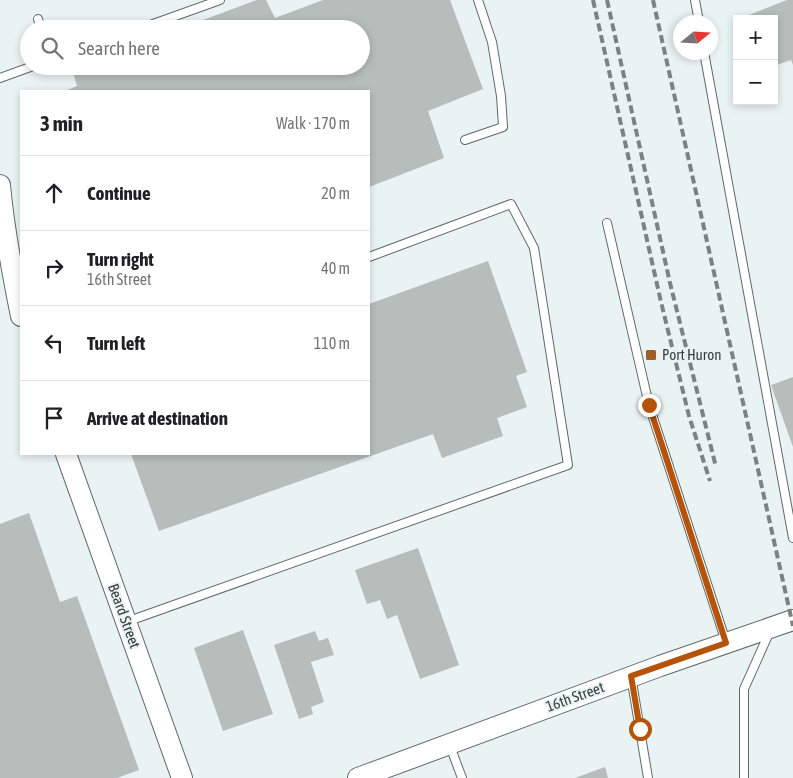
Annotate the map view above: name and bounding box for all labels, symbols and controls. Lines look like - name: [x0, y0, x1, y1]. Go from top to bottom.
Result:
- north arrow: [673, 15, 718, 60]
- map controls: [733, 15, 778, 105]
- button: +: [733, 15, 778, 60]
- search box: [20, 20, 370, 75]
- icon: search: [38, 34, 66, 62]
- text: Search here: [78, 37, 160, 59]
- button: −: [733, 60, 778, 105]
- text: 3 min: [40, 111, 83, 135]
- text: Walk · 170 m: [276, 114, 350, 132]
- icon: ahead: [40, 179, 68, 207]
- text: Continue: [87, 182, 151, 204]
- text: 20 m: [321, 184, 350, 202]
- text: Turn right: [87, 248, 154, 270]
- icon: right: [40, 254, 68, 282]
- text: 40 m: [321, 259, 350, 277]
- text: 16th Street: [87, 270, 152, 288]
- icon: left: [40, 329, 68, 357]
- text: Turn left: [87, 332, 145, 354]
- text: 110 m: [314, 334, 350, 352]
- place label: Port Huron: [662, 346, 722, 363]
- marker: Port Huron: [644, 348, 658, 362]
- route end: [638, 394, 661, 417]
- icon: arrive: [40, 404, 68, 432]
- text: Arrive at destination: [87, 407, 228, 429]
- street label: Beard Street: [105, 581, 144, 650]
- street label: 16th Street: [543, 678, 606, 715]
- route start: [629, 718, 652, 741]

